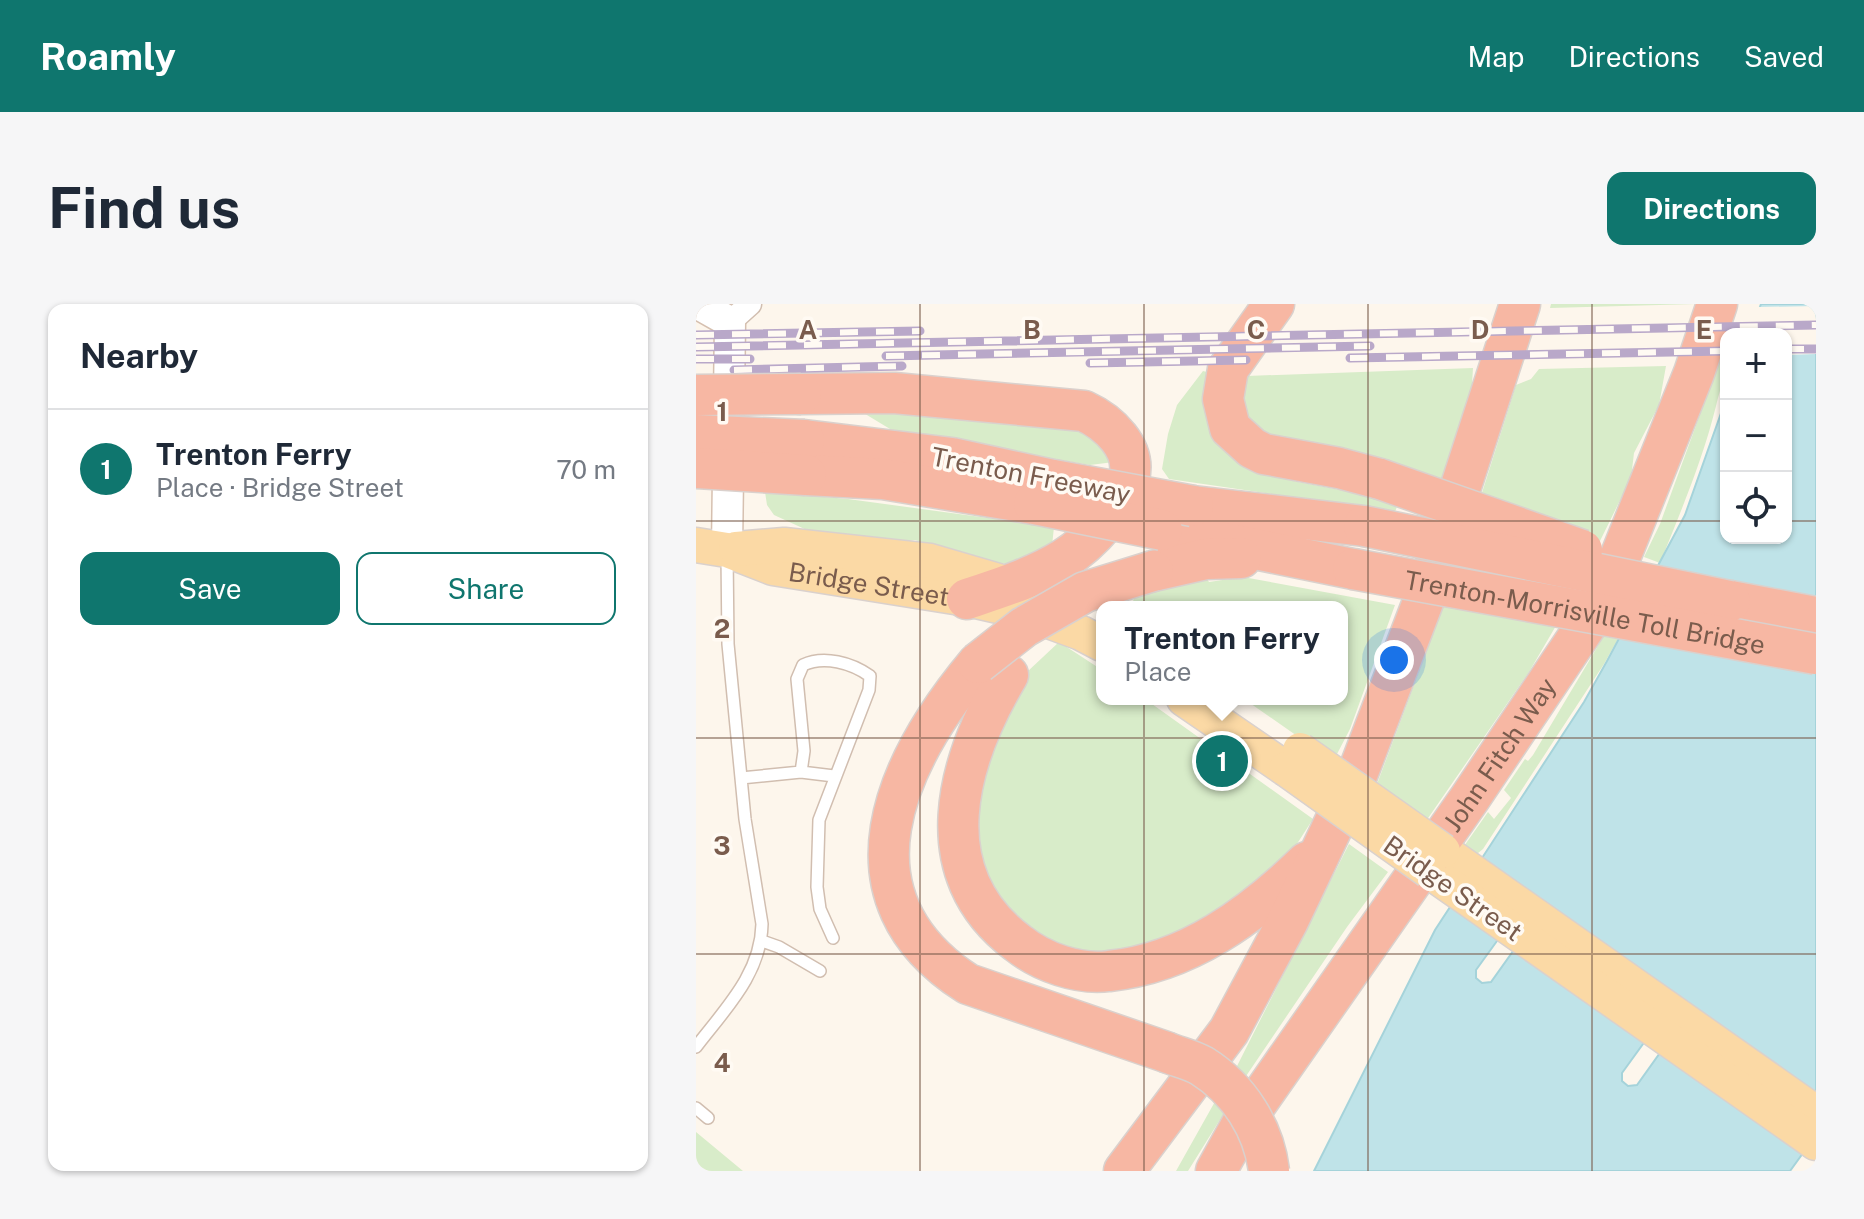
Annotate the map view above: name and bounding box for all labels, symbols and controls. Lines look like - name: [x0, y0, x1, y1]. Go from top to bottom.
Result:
- text: Roamly: [40, 34, 176, 79]
- text: Map: [1468, 40, 1524, 73]
- text: Directions: [1568, 40, 1700, 73]
- text: Saved: [1744, 40, 1824, 73]
- button: Directions: [1607, 172, 1816, 245]
- text: Find us: [48, 175, 240, 241]
- text: A: [799, 314, 818, 345]
- text: B: [1023, 314, 1041, 345]
- text: C: [1247, 314, 1265, 345]
- text: D: [1471, 314, 1489, 345]
- text: E: [1696, 314, 1712, 345]
- map controls: [1720, 328, 1792, 544]
- button: +: [1720, 328, 1792, 400]
- text: Nearby: [80, 336, 198, 376]
- text: 1: [716, 396, 728, 427]
- button: −: [1720, 400, 1792, 472]
- text: Trenton Ferry: [156, 436, 352, 472]
- street label: Trenton Freeway: [929, 441, 1133, 510]
- text: 1: [100, 454, 112, 485]
- text: 70 m: [556, 454, 616, 485]
- text: Place · Bridge Street: [156, 472, 404, 503]
- button: locate: [1720, 472, 1792, 544]
- button: Save: [80, 552, 340, 625]
- button: Share: [356, 552, 616, 625]
- street label: Bridge Street: [786, 555, 952, 611]
- street label: Trenton-Morrisville Toll Bridge: [1402, 563, 1768, 660]
- popup: [1096, 601, 1348, 705]
- text: 2: [714, 613, 730, 644]
- text: Trenton Ferry: [1124, 620, 1320, 656]
- your location: [1374, 640, 1414, 680]
- text: Place: [1124, 656, 1192, 687]
- street label: John Fitch Way: [1436, 671, 1562, 837]
- pin: 1: [1196, 731, 1248, 791]
- street label: Bridge Street: [1378, 829, 1528, 947]
- text: 3: [713, 830, 731, 861]
- text: 4: [713, 1047, 731, 1078]

